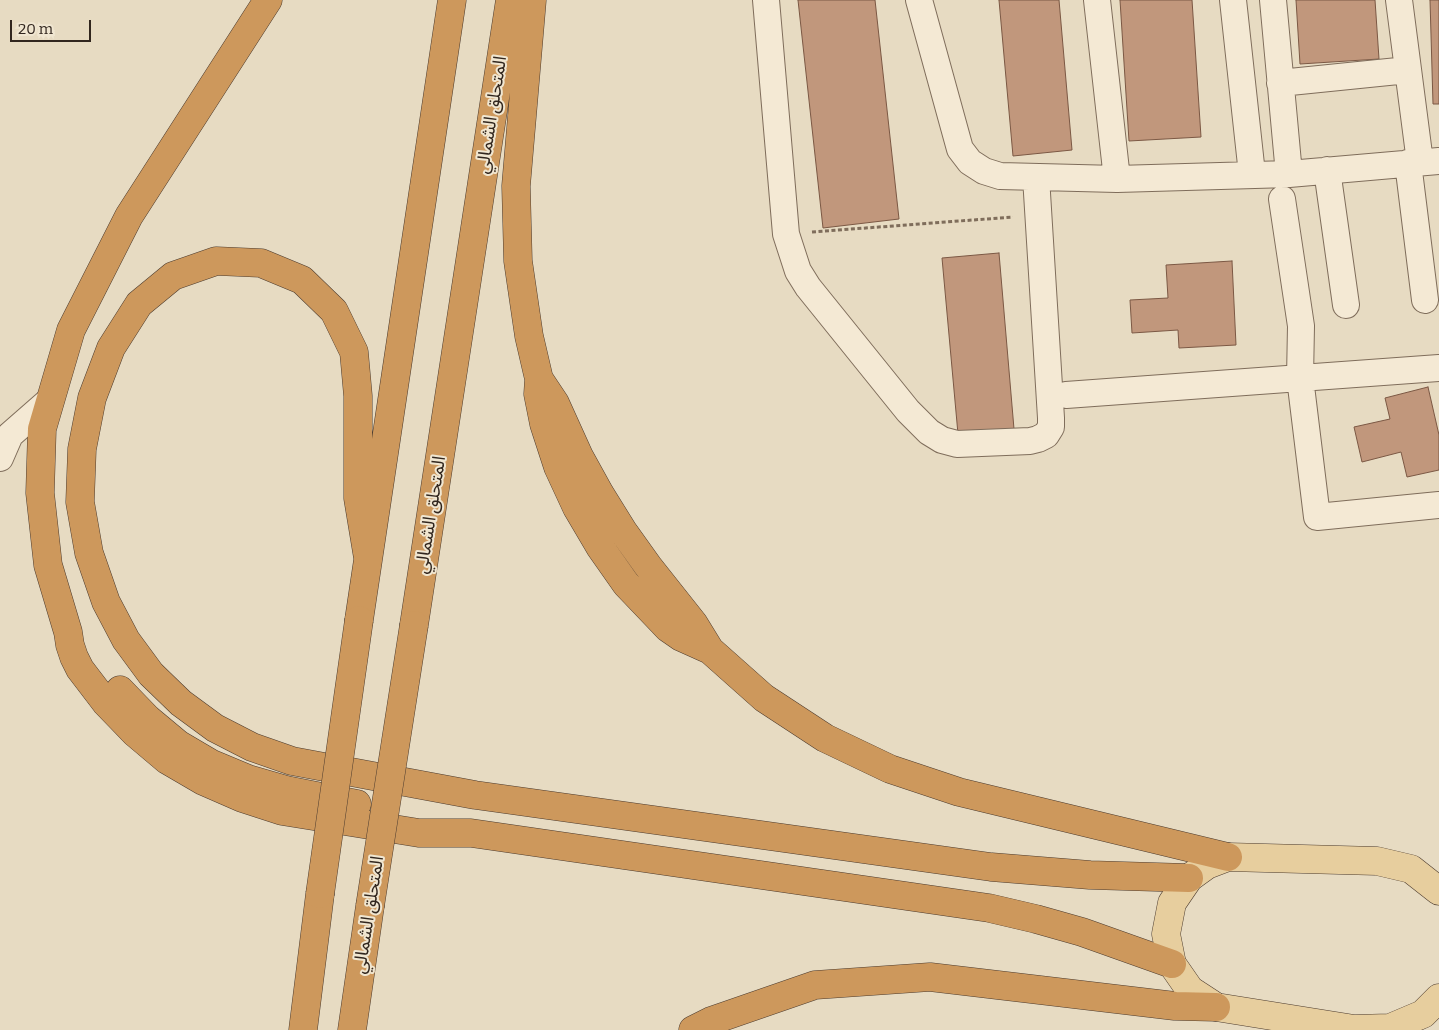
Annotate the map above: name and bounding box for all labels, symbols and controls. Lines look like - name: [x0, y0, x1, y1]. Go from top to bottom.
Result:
- scale bar: [12, 10, 94, 42]
- text: 20 m: [18, 20, 53, 38]
- street label: المتحلق الشمالي: [472, 55, 512, 175]
- street label: المتحلق الشمالي: [411, 455, 451, 575]
- street label: المتحلق الشمالي: [349, 855, 389, 975]

